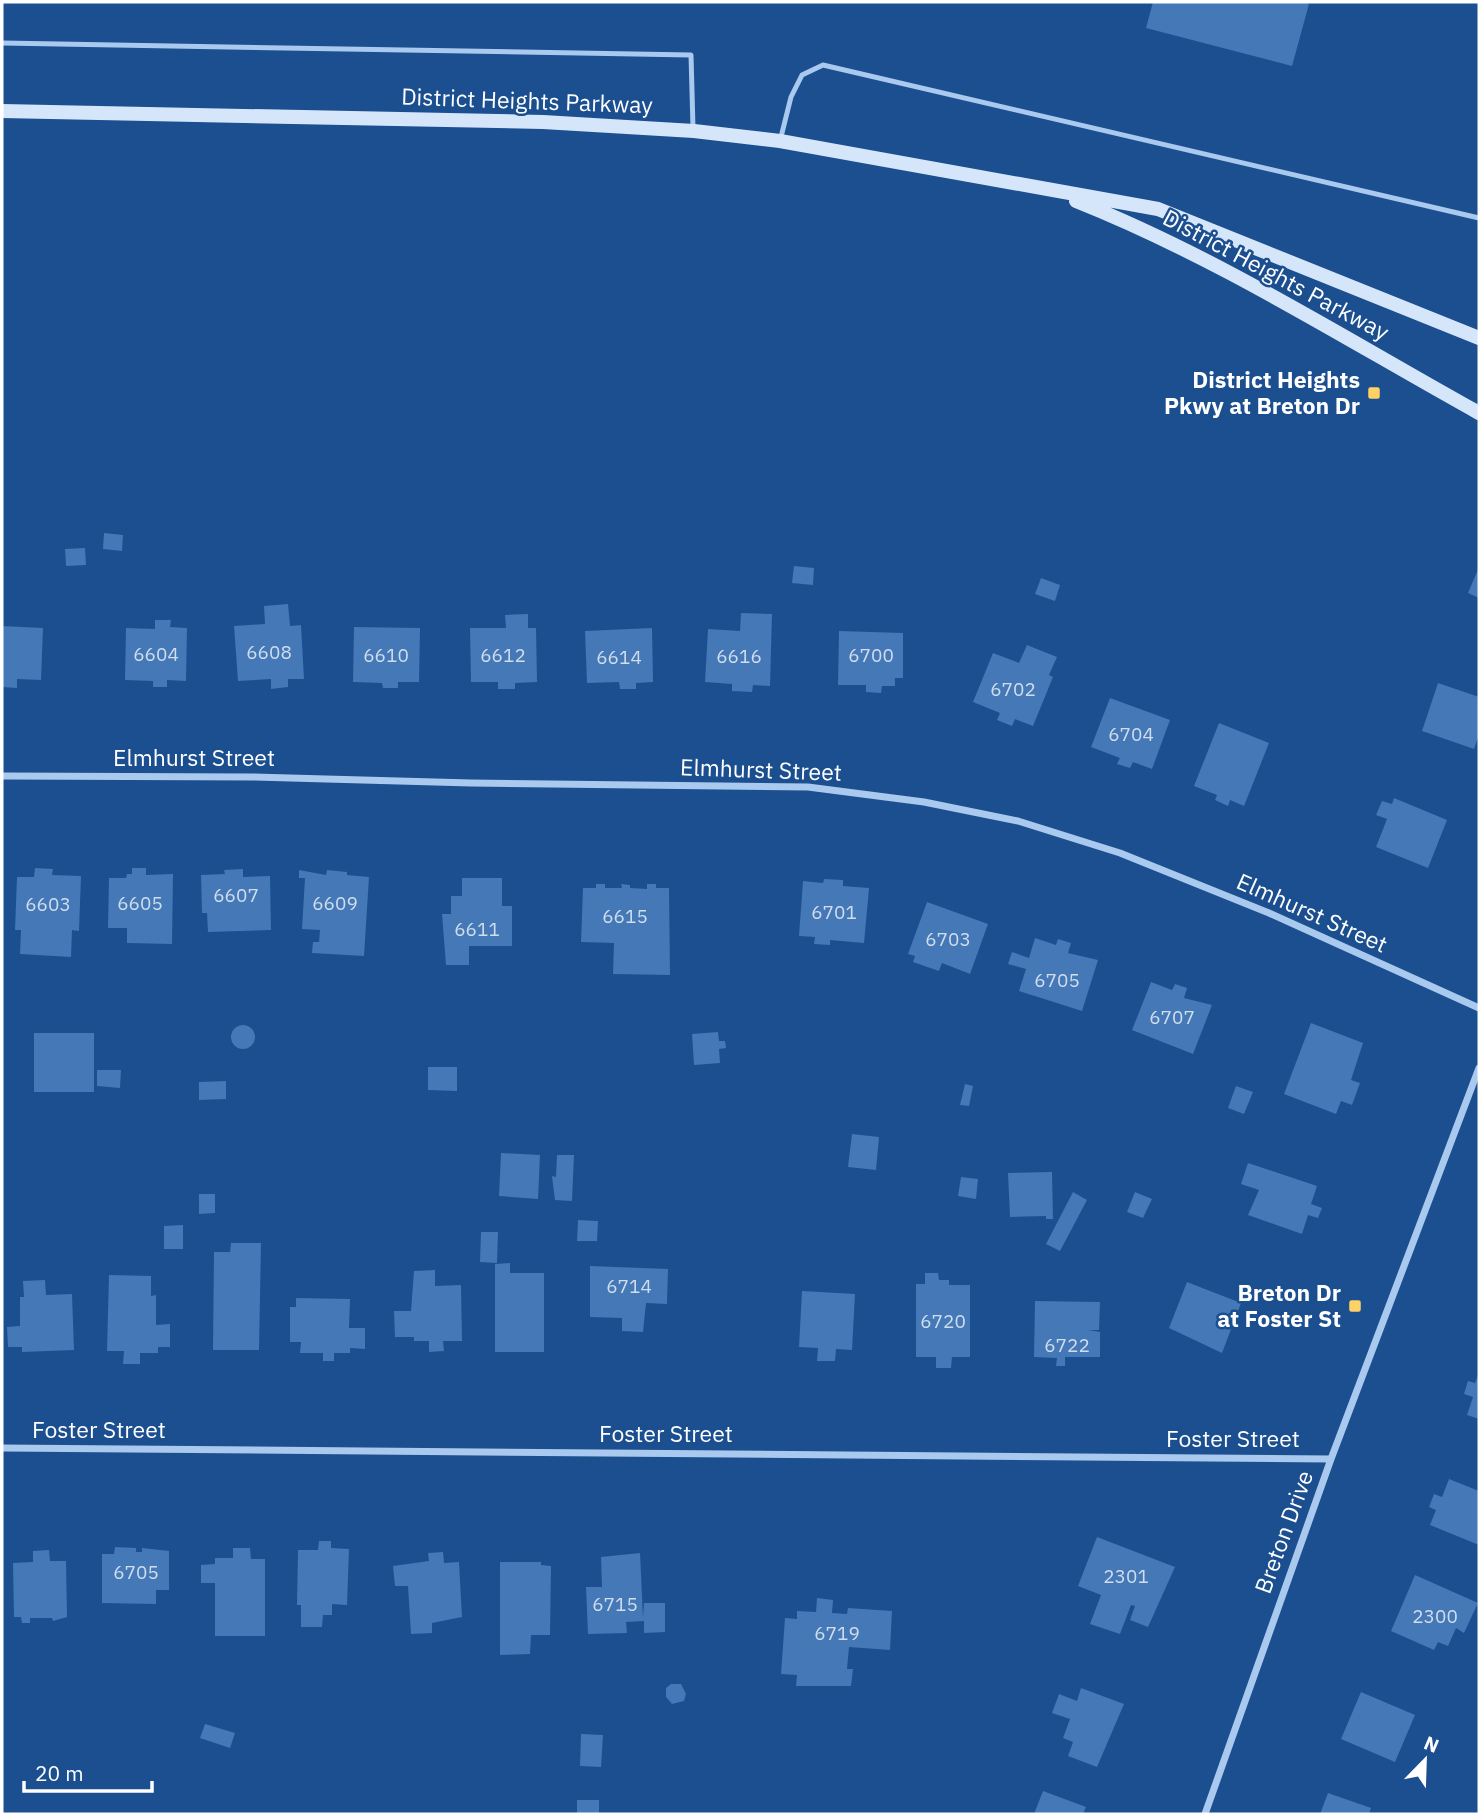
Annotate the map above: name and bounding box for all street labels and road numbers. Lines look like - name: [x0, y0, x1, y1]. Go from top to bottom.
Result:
- street label: District Heights Parkway: [401, 81, 654, 119]
- street label: District Heights Parkway: [1158, 202, 1395, 347]
- street label: Elmhurst Street: [113, 742, 275, 772]
- street label: Elmhurst Street: [680, 751, 842, 787]
- street label: Elmhurst Street: [1232, 865, 1392, 959]
- street label: Foster Street: [32, 1414, 166, 1444]
- street label: Foster Street: [599, 1418, 733, 1448]
- street label: Foster Street: [1166, 1423, 1300, 1453]
- street label: Breton Drive: [1247, 1466, 1319, 1597]

